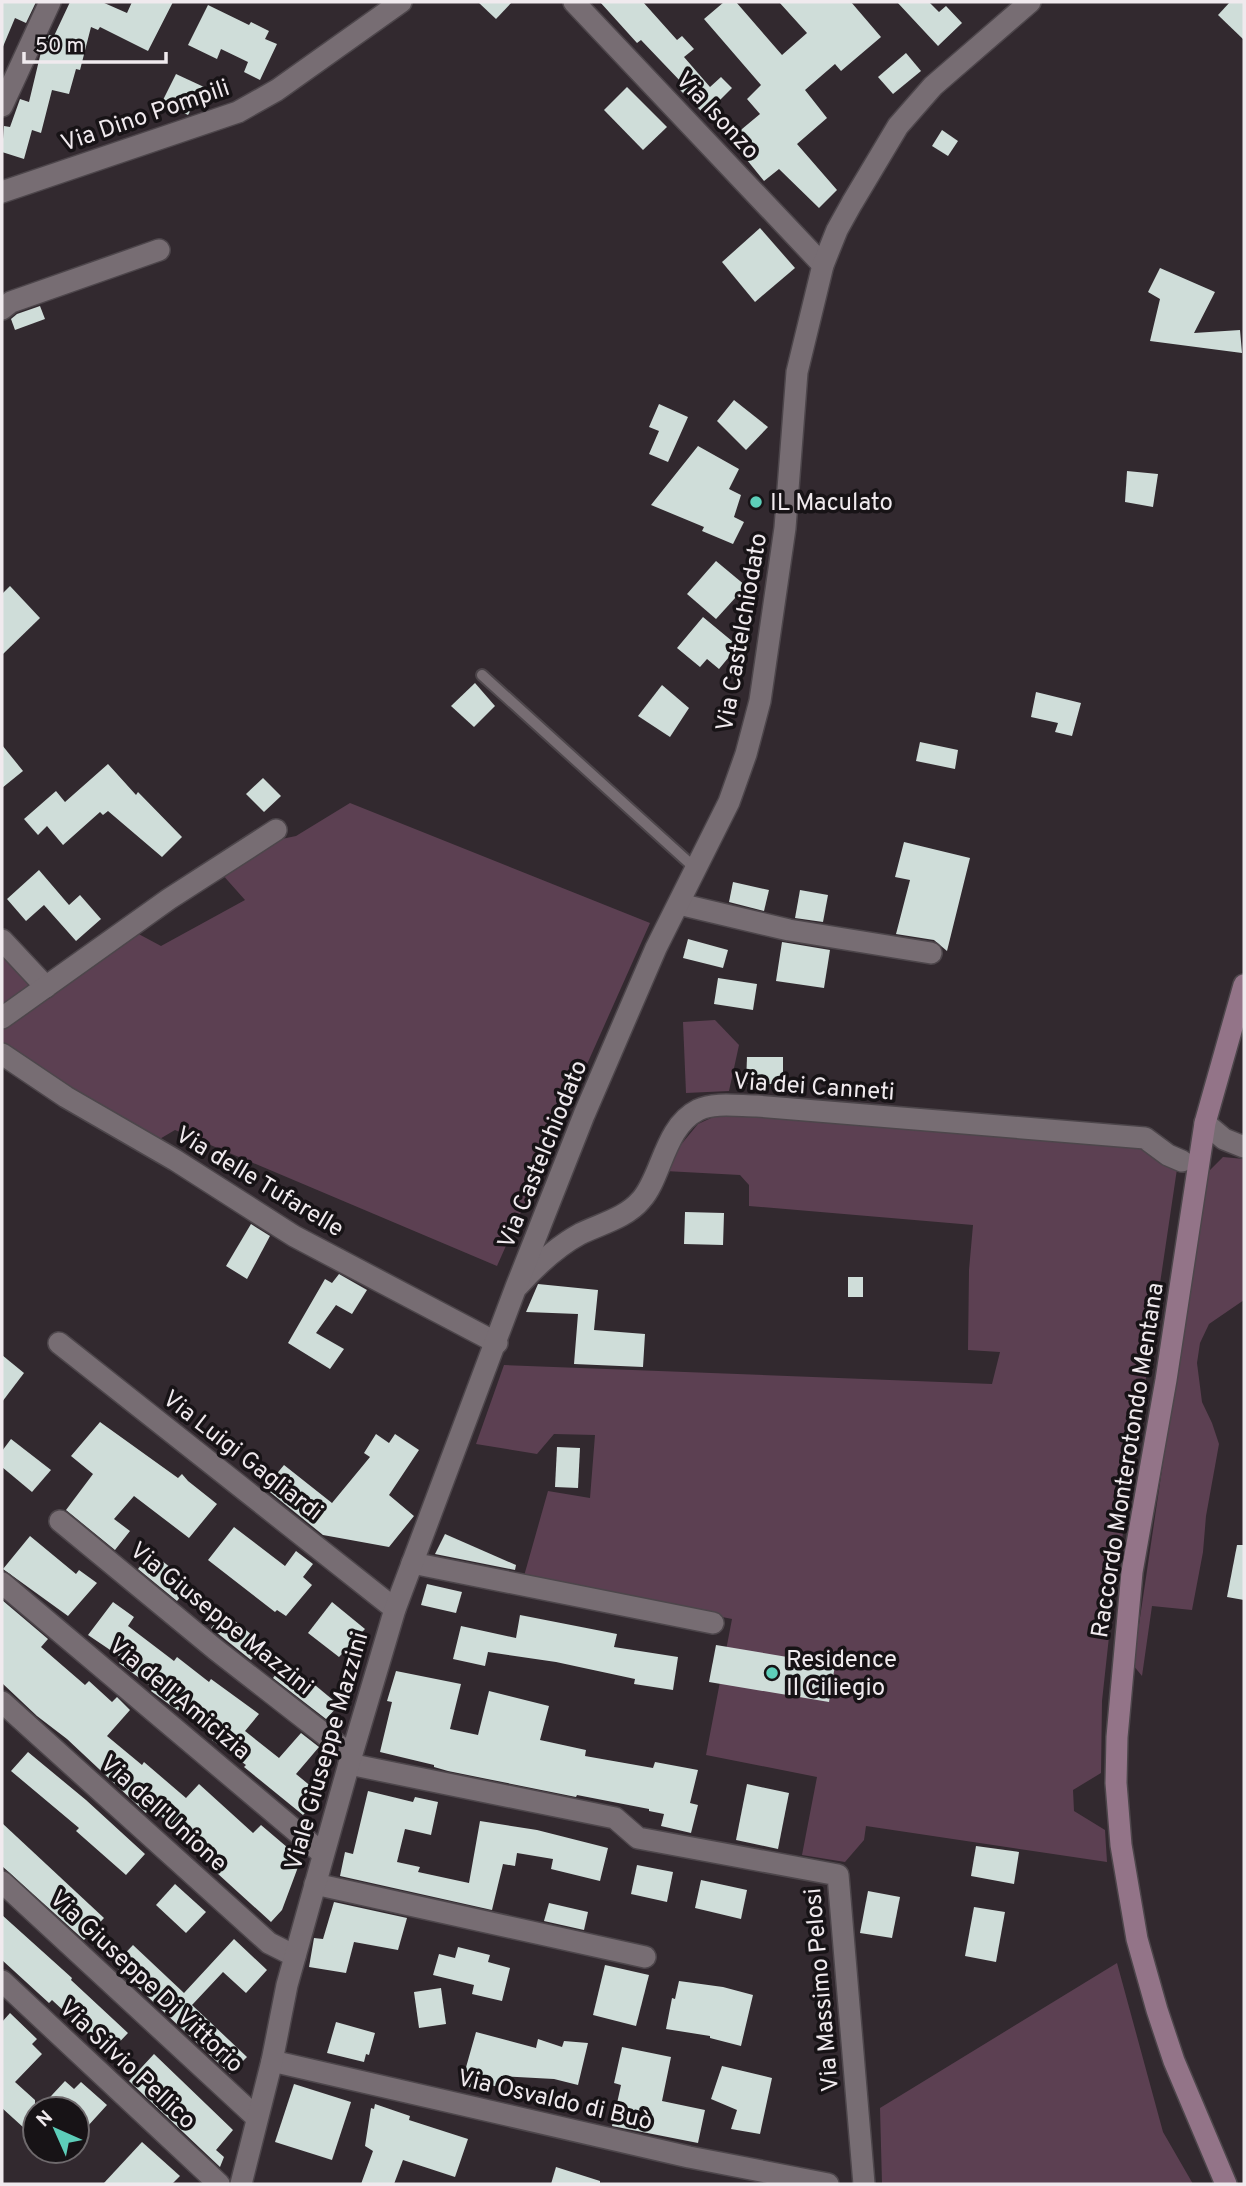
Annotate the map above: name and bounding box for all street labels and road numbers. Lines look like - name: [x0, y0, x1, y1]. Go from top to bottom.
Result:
- street label: Via Isonzo: [668, 66, 765, 167]
- street label: Via Dino Pompili: [57, 74, 234, 160]
- street label: Via Castelchiodato: [711, 531, 775, 734]
- street label: Via Castelchiodato: [492, 1056, 595, 1253]
- street label: Via dei Canneti: [732, 1067, 896, 1109]
- street label: Via delle Tufarelle: [169, 1121, 349, 1245]
- street label: Raccordo Monterotondo Mentana: [1086, 1280, 1172, 1640]
- street label: Via Luigi Gagliardi: [156, 1385, 328, 1528]
- street label: Via Giuseppe Mazzini: [123, 1536, 319, 1703]
- street label: Viale Giuseppe Mazzini: [280, 1629, 376, 1874]
- street label: Via dell'Amicizia: [102, 1632, 256, 1768]
- street label: Via dell'Unione: [93, 1750, 232, 1879]
- street label: Via Giuseppe Di Vittorio: [42, 1885, 249, 2080]
- street label: Via Massimo Pelosi: [799, 1887, 847, 2093]
- street label: Via Silvio Pellico: [52, 1994, 201, 2137]
- street label: Via Osvaldo di Buò: [454, 2064, 655, 2138]

